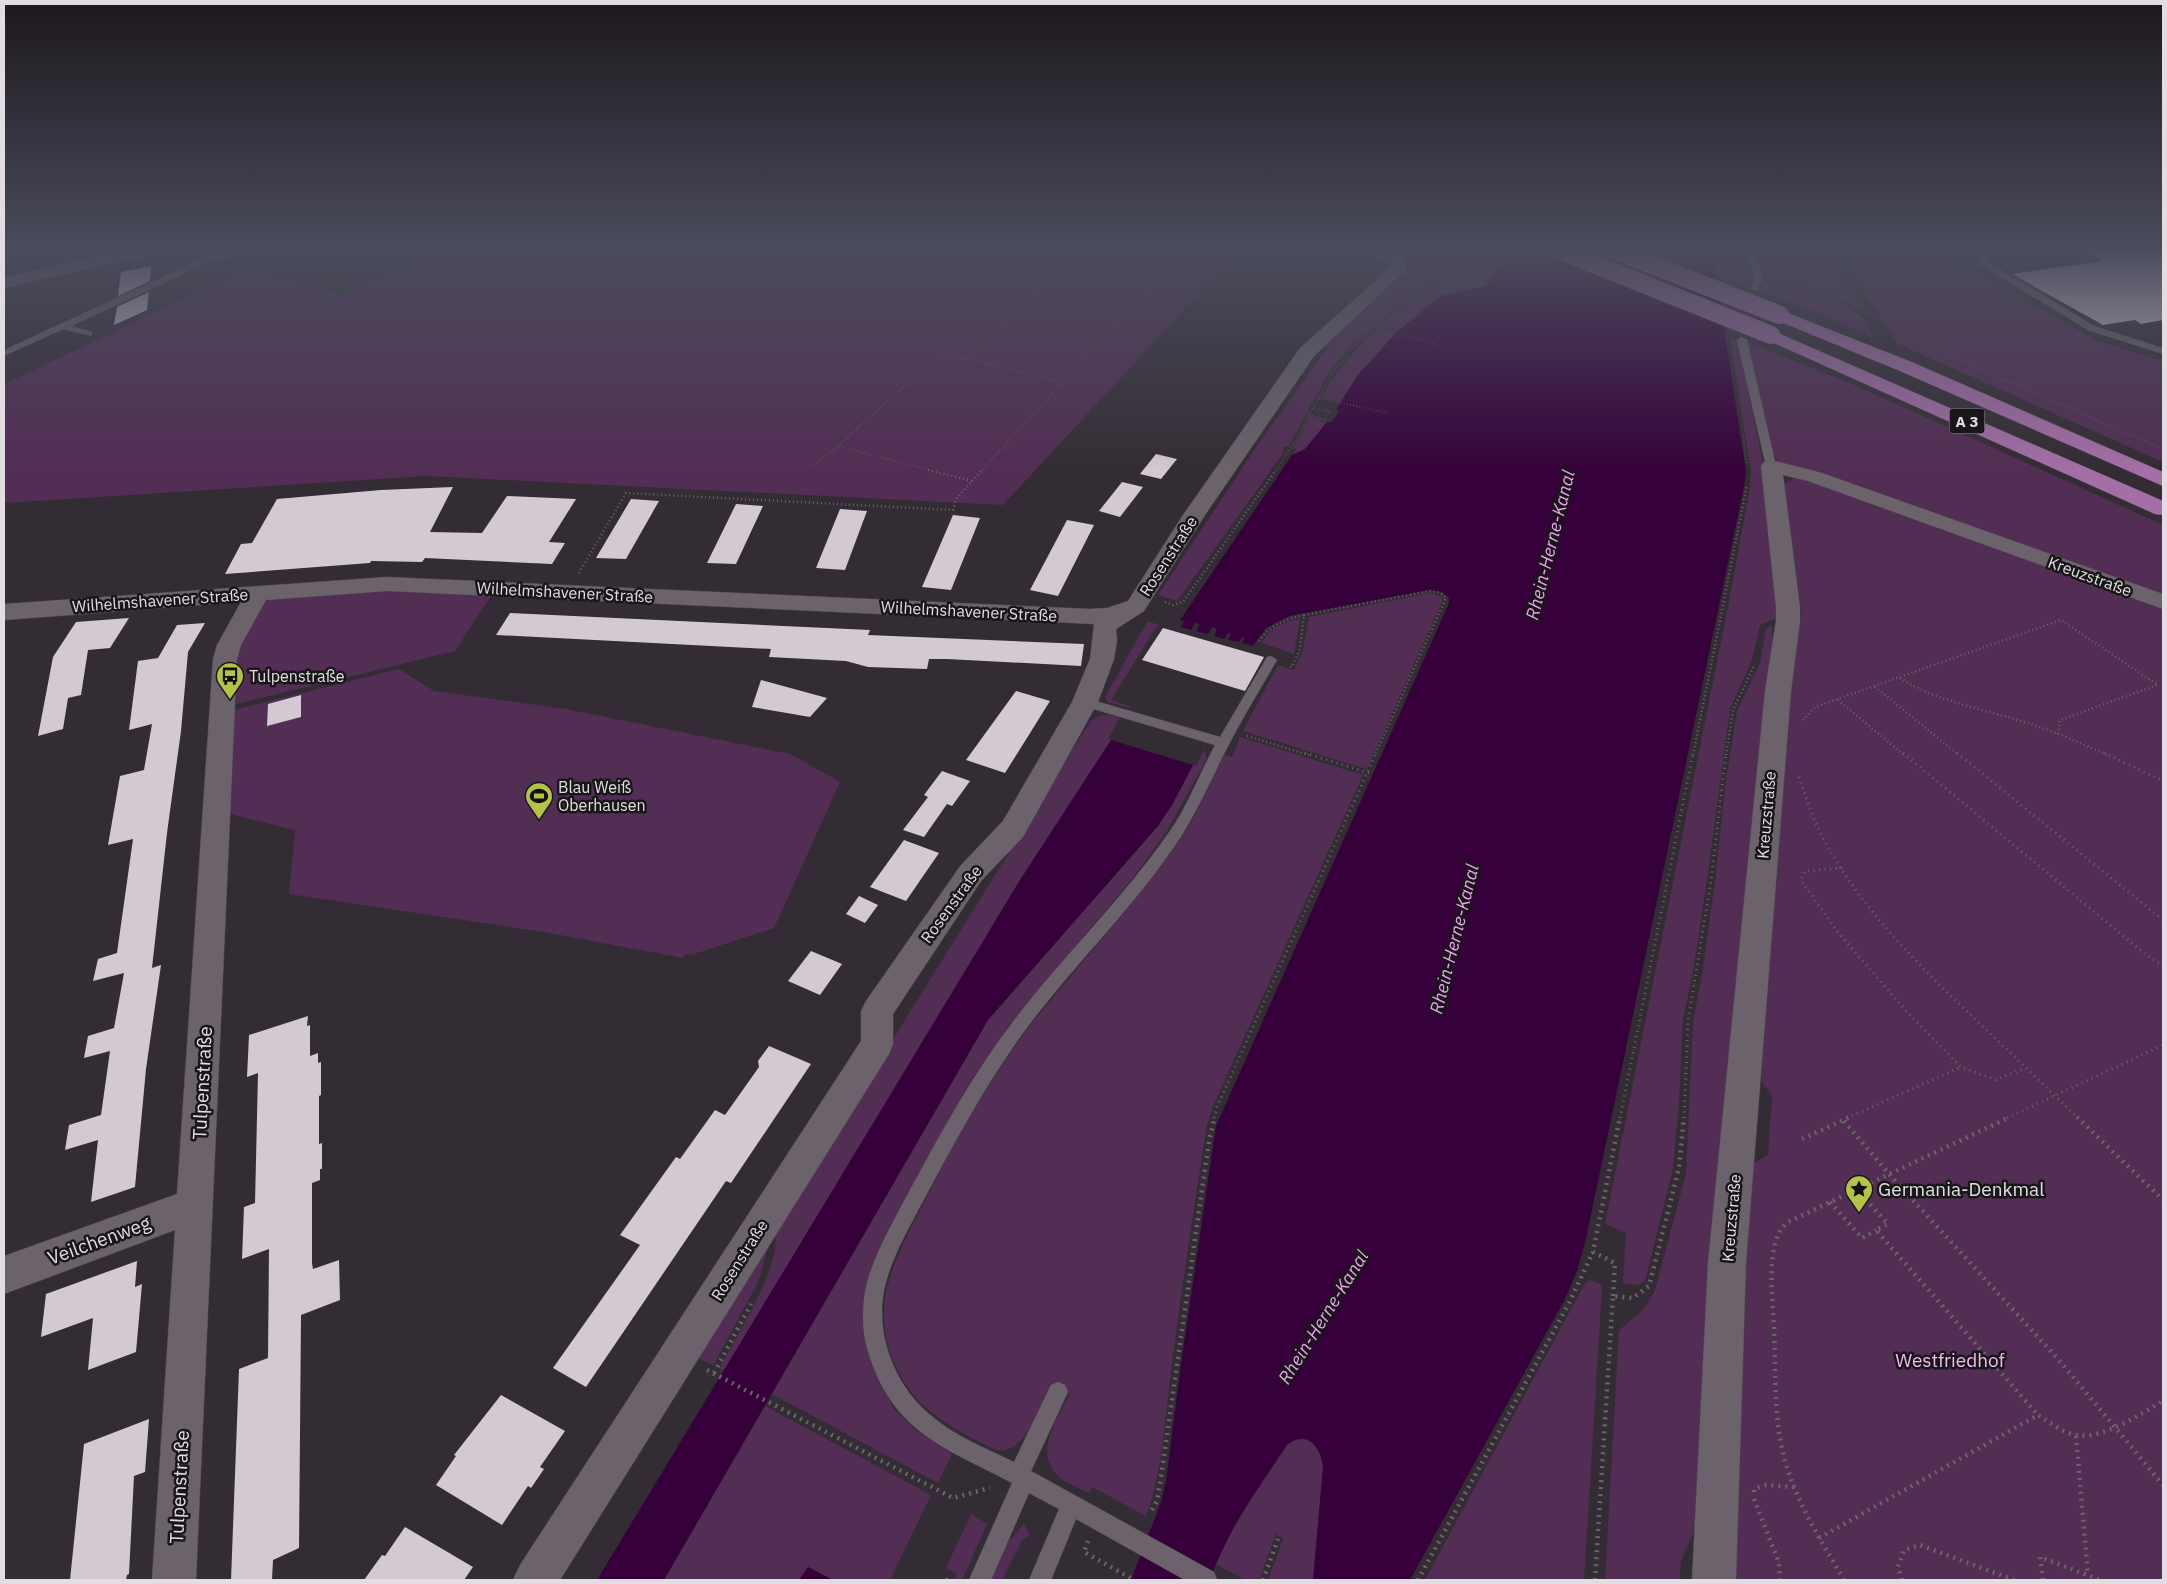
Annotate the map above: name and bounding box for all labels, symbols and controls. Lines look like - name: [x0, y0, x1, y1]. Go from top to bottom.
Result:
- road number: A 3: [1950, 408, 1984, 434]
- water label: Rhein-Herne-Kanal: [1520, 468, 1580, 622]
- street label: Rosenstraße: [1135, 512, 1201, 600]
- street label: Kreuzstraße: [2045, 552, 2135, 600]
- street label: Wilhelmshavener Straße: [476, 577, 654, 607]
- street label: Wilhelmshavener Straße: [71, 584, 249, 616]
- street label: Wilhelmshavener Straße: [880, 596, 1058, 626]
- bus stop icon: Tulpenstraße: [215, 661, 245, 700]
- place label: Tulpenstraße: [249, 666, 345, 686]
- street label: Kreuzstraße: [1752, 770, 1780, 860]
- place label: Blau Weiß Oberhausen: [558, 777, 646, 815]
- sports icon: Blau Weiß Oberhausen: [524, 781, 554, 820]
- street label: Rosenstraße: [916, 861, 986, 947]
- water label: Rhein-Herne-Kanal: [1424, 862, 1484, 1016]
- street label: Tulpenstraße: [187, 1026, 217, 1140]
- street label: Kreuzstraße: [1717, 1173, 1745, 1263]
- place icon: Germania-Denkmal: [1844, 1174, 1874, 1213]
- place label: Germania-Denkmal: [1878, 1177, 2044, 1201]
- street label: Veilchenweg: [44, 1210, 154, 1270]
- street label: Rosenstraße: [706, 1216, 772, 1304]
- water label: Rhein-Herne-Kanal: [1273, 1246, 1373, 1388]
- park label: Westfriedhof: [1895, 1348, 2005, 1372]
- street label: Tulpenstraße: [164, 1430, 194, 1544]

